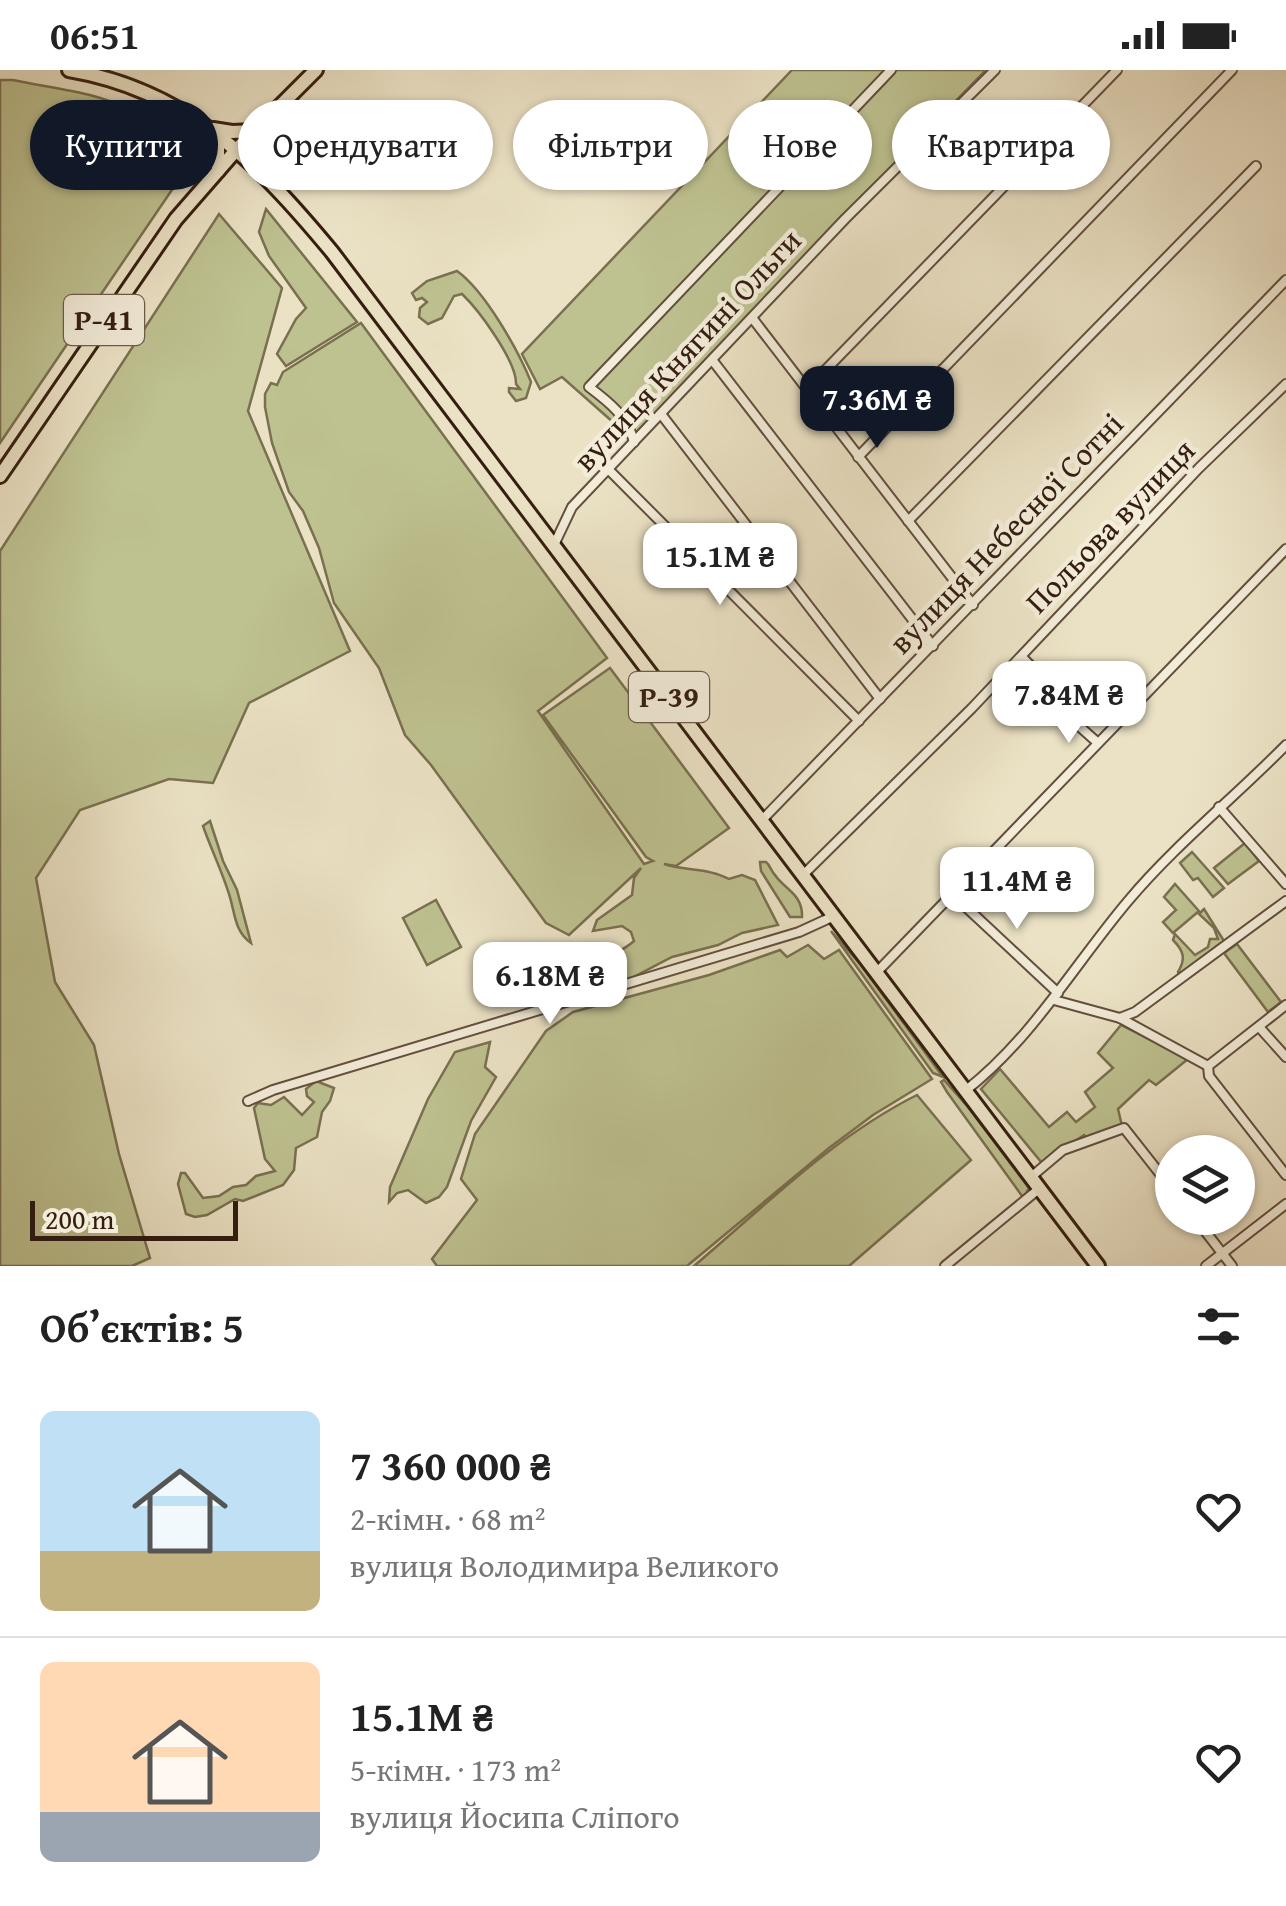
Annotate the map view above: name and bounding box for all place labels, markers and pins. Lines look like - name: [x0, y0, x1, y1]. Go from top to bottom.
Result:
- pin: 7.36M ₴: [785, 366, 969, 451]
- pin: 15.1M ₴: [628, 523, 812, 608]
- pin: 7.84M ₴: [977, 661, 1161, 746]
- pin: 11.4M ₴: [925, 847, 1109, 932]
- pin: 6.18M ₴: [458, 942, 642, 1027]

